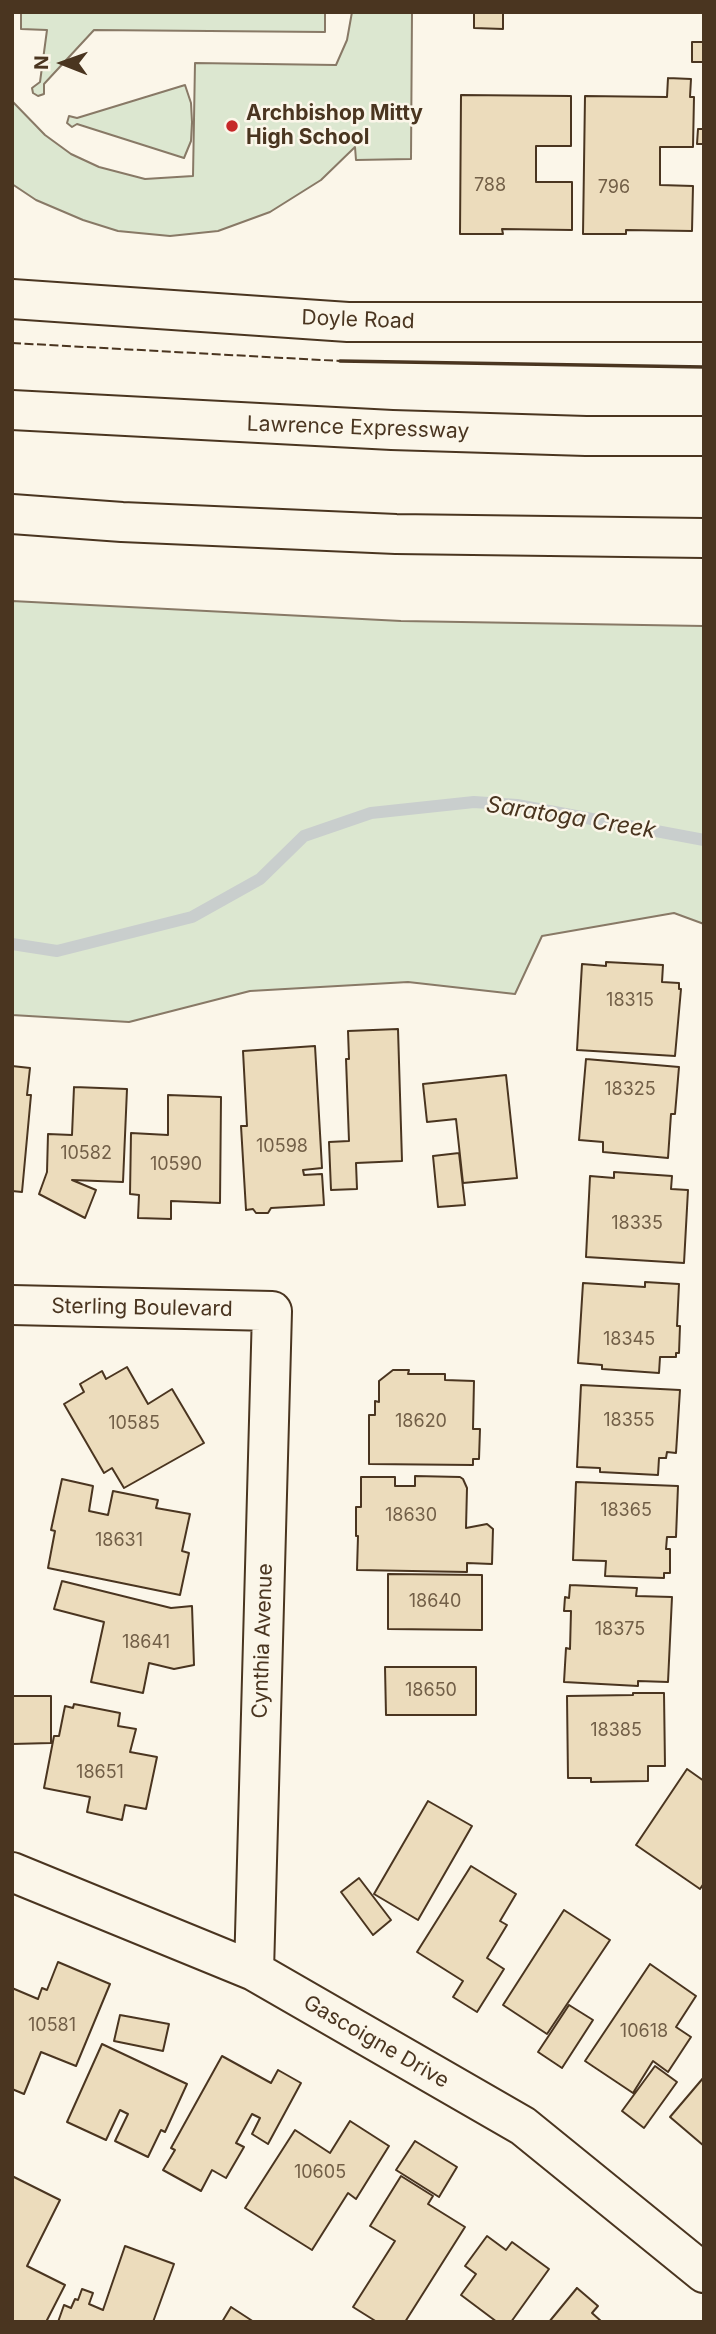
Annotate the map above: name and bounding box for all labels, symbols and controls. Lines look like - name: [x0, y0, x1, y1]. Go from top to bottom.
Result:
- north arrow: [28, 28, 98, 98]
- text: N: [30, 55, 53, 70]
- place label: Archbishop Mitty High School: [246, 101, 423, 151]
- marker: Archbishop Mitty High School: [224, 118, 240, 134]
- house number: 788: [474, 175, 506, 197]
- house number: 796: [598, 177, 630, 199]
- street label: Doyle Road: [301, 305, 415, 335]
- street label: Lawrence Expressway: [246, 412, 470, 444]
- water label: Saratoga Creek: [484, 791, 658, 845]
- house number: 18315: [606, 990, 654, 1012]
- house number: 18325: [604, 1079, 656, 1101]
- house number: 10598: [256, 1136, 308, 1158]
- house number: 10582: [60, 1143, 112, 1165]
- house number: 10590: [150, 1154, 202, 1176]
- house number: 18335: [611, 1213, 663, 1235]
- street label: Sterling Boulevard: [51, 1294, 233, 1322]
- house number: 18345: [603, 1329, 655, 1351]
- house number: 18355: [603, 1410, 655, 1432]
- house number: 18620: [395, 1411, 447, 1433]
- house number: 10585: [108, 1413, 160, 1435]
- house number: 18365: [600, 1500, 652, 1522]
- house number: 18630: [385, 1505, 437, 1527]
- house number: 18631: [95, 1530, 143, 1552]
- street label: Cynthia Avenue: [248, 1563, 278, 1719]
- house number: 18640: [409, 1591, 461, 1613]
- house number: 18375: [595, 1619, 645, 1641]
- house number: 18641: [122, 1632, 170, 1654]
- house number: 18650: [405, 1680, 457, 1702]
- house number: 18385: [590, 1720, 642, 1742]
- house number: 18651: [76, 1762, 124, 1784]
- street label: Gascoigne Drive: [299, 1990, 453, 2094]
- house number: 10581: [28, 2015, 76, 2037]
- house number: 10618: [620, 2021, 668, 2043]
- house number: 10605: [294, 2162, 346, 2184]

